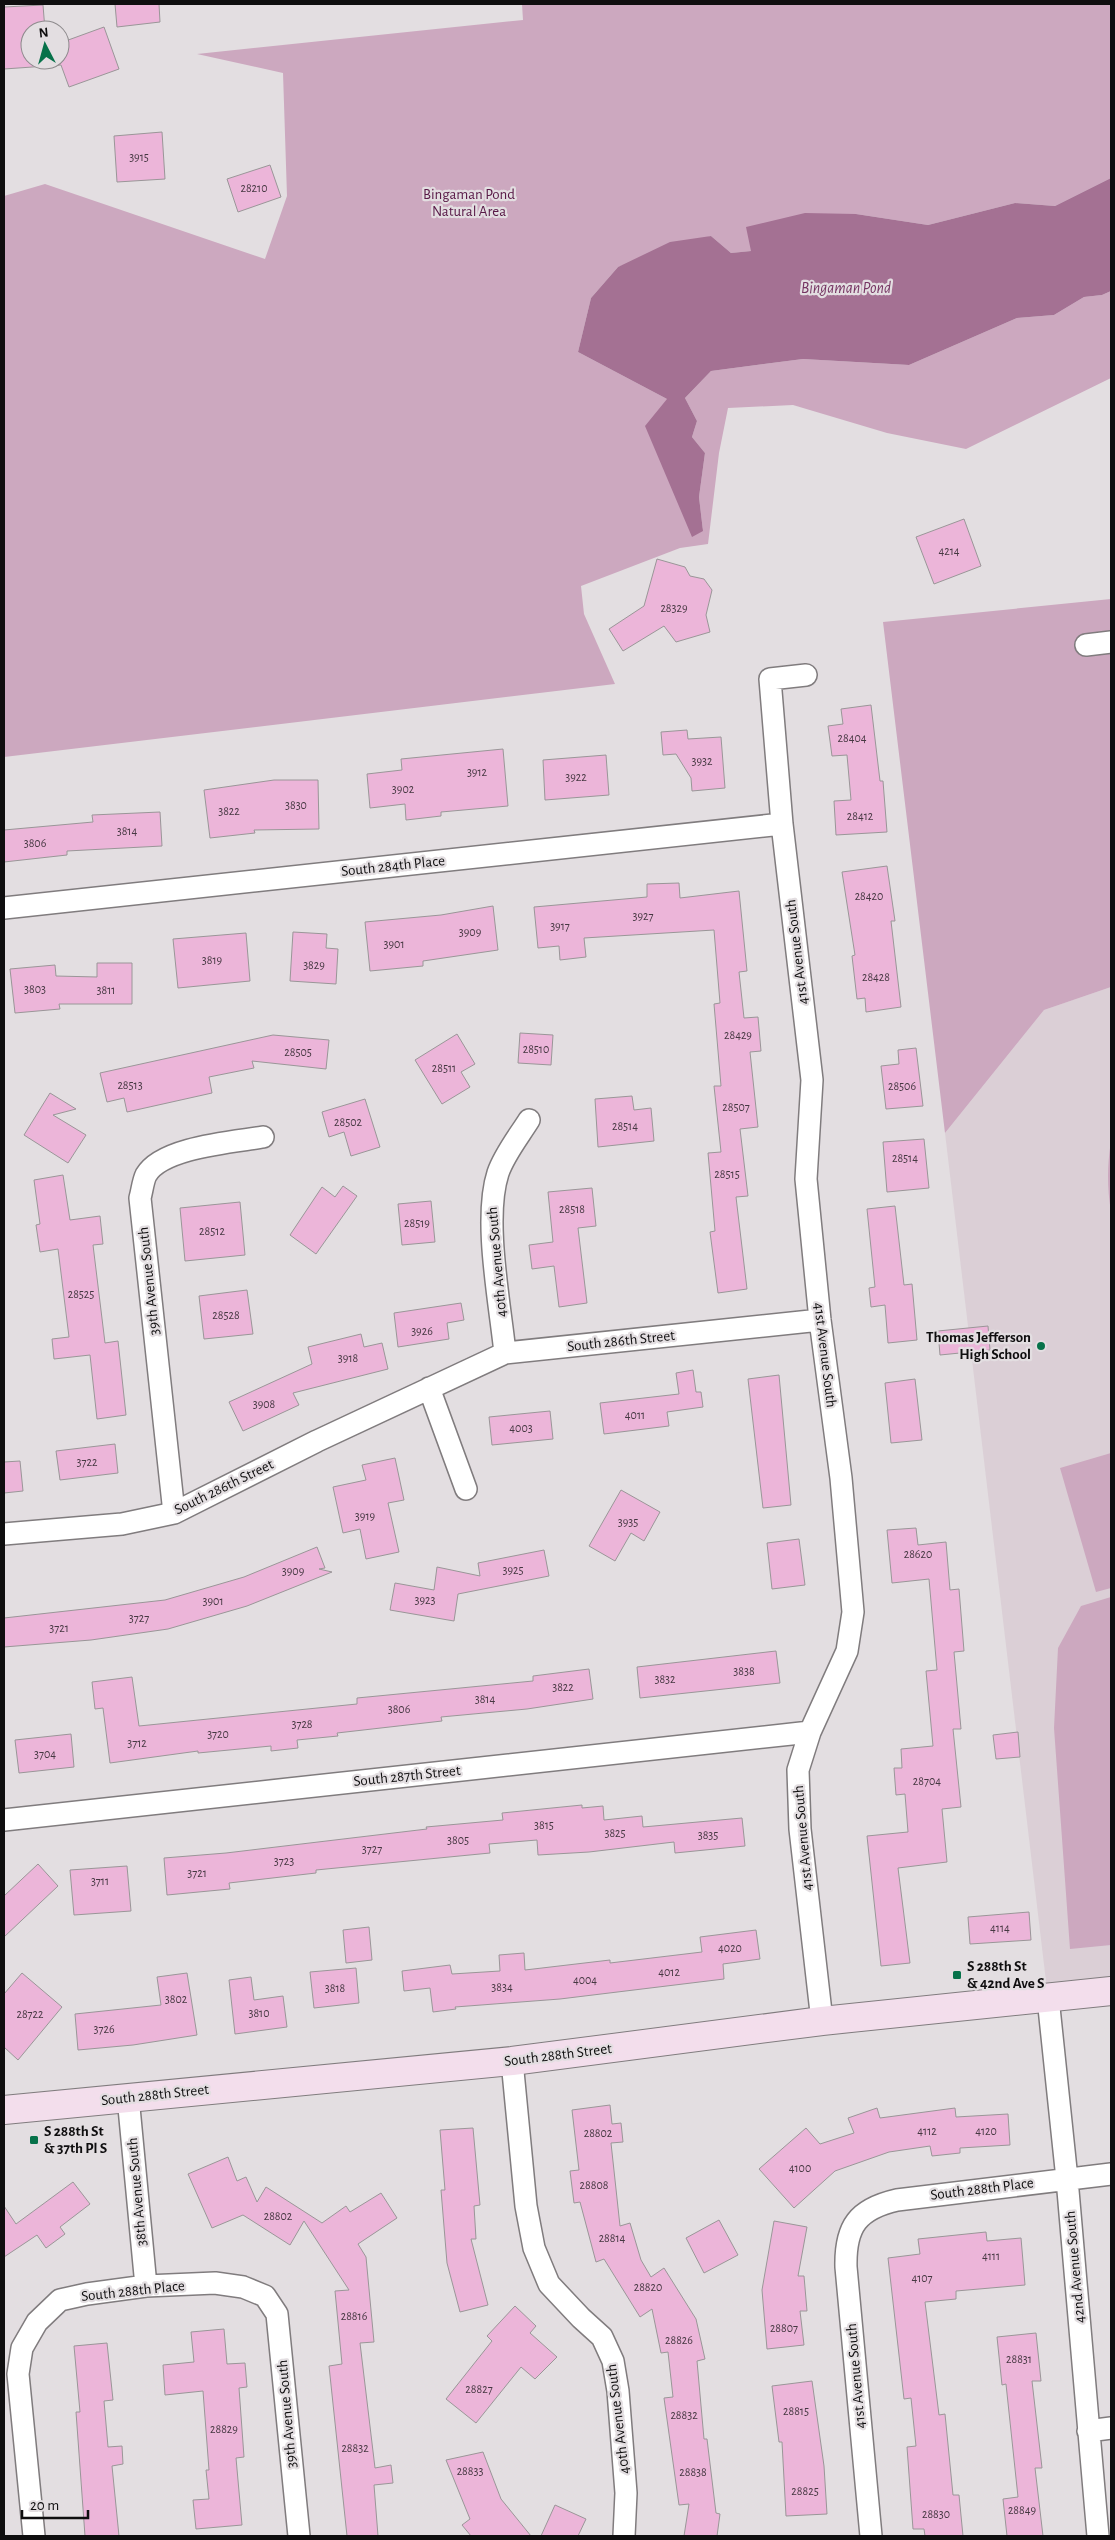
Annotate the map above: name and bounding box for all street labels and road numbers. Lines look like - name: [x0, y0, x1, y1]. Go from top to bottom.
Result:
- street label: South 284th Place: [340, 853, 446, 879]
- street label: 41st Avenue South: [783, 899, 811, 1005]
- street label: 40th Avenue South: [485, 1206, 509, 1318]
- street label: 39th Avenue South: [136, 1226, 162, 1336]
- street label: 41st Avenue South: [811, 1302, 839, 1408]
- street label: South 286th Street: [566, 1328, 676, 1354]
- street label: South 286th Street: [172, 1456, 276, 1517]
- street label: South 287th Street: [353, 1763, 461, 1789]
- street label: 41st Avenue South: [791, 1785, 815, 1891]
- street label: South 288th Street: [503, 2041, 613, 2069]
- street label: South 288th Street: [100, 2082, 210, 2108]
- street label: 38th Avenue South: [125, 2137, 149, 2247]
- street label: South 288th Place: [929, 2175, 1035, 2203]
- street label: 42nd Avenue South: [1063, 2210, 1087, 2324]
- street label: South 288th Place: [80, 2278, 186, 2304]
- street label: 41st Avenue South: [844, 2323, 868, 2429]
- street label: 39th Avenue South: [275, 2359, 299, 2469]
- street label: 40th Avenue South: [604, 2363, 632, 2475]

